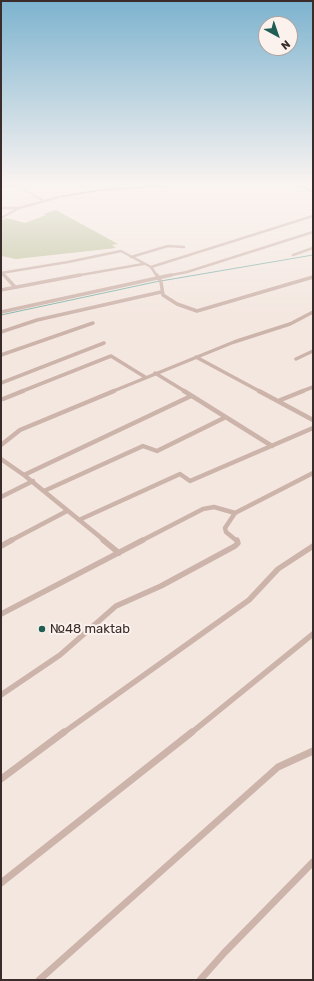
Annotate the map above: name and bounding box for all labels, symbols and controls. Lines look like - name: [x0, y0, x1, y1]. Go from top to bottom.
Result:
- north arrow: [258, 16, 298, 56]
- text: N: [278, 37, 293, 52]
- place label: №48 maktab: [50, 621, 130, 637]
- marker: №48 maktab: [37, 624, 47, 634]

